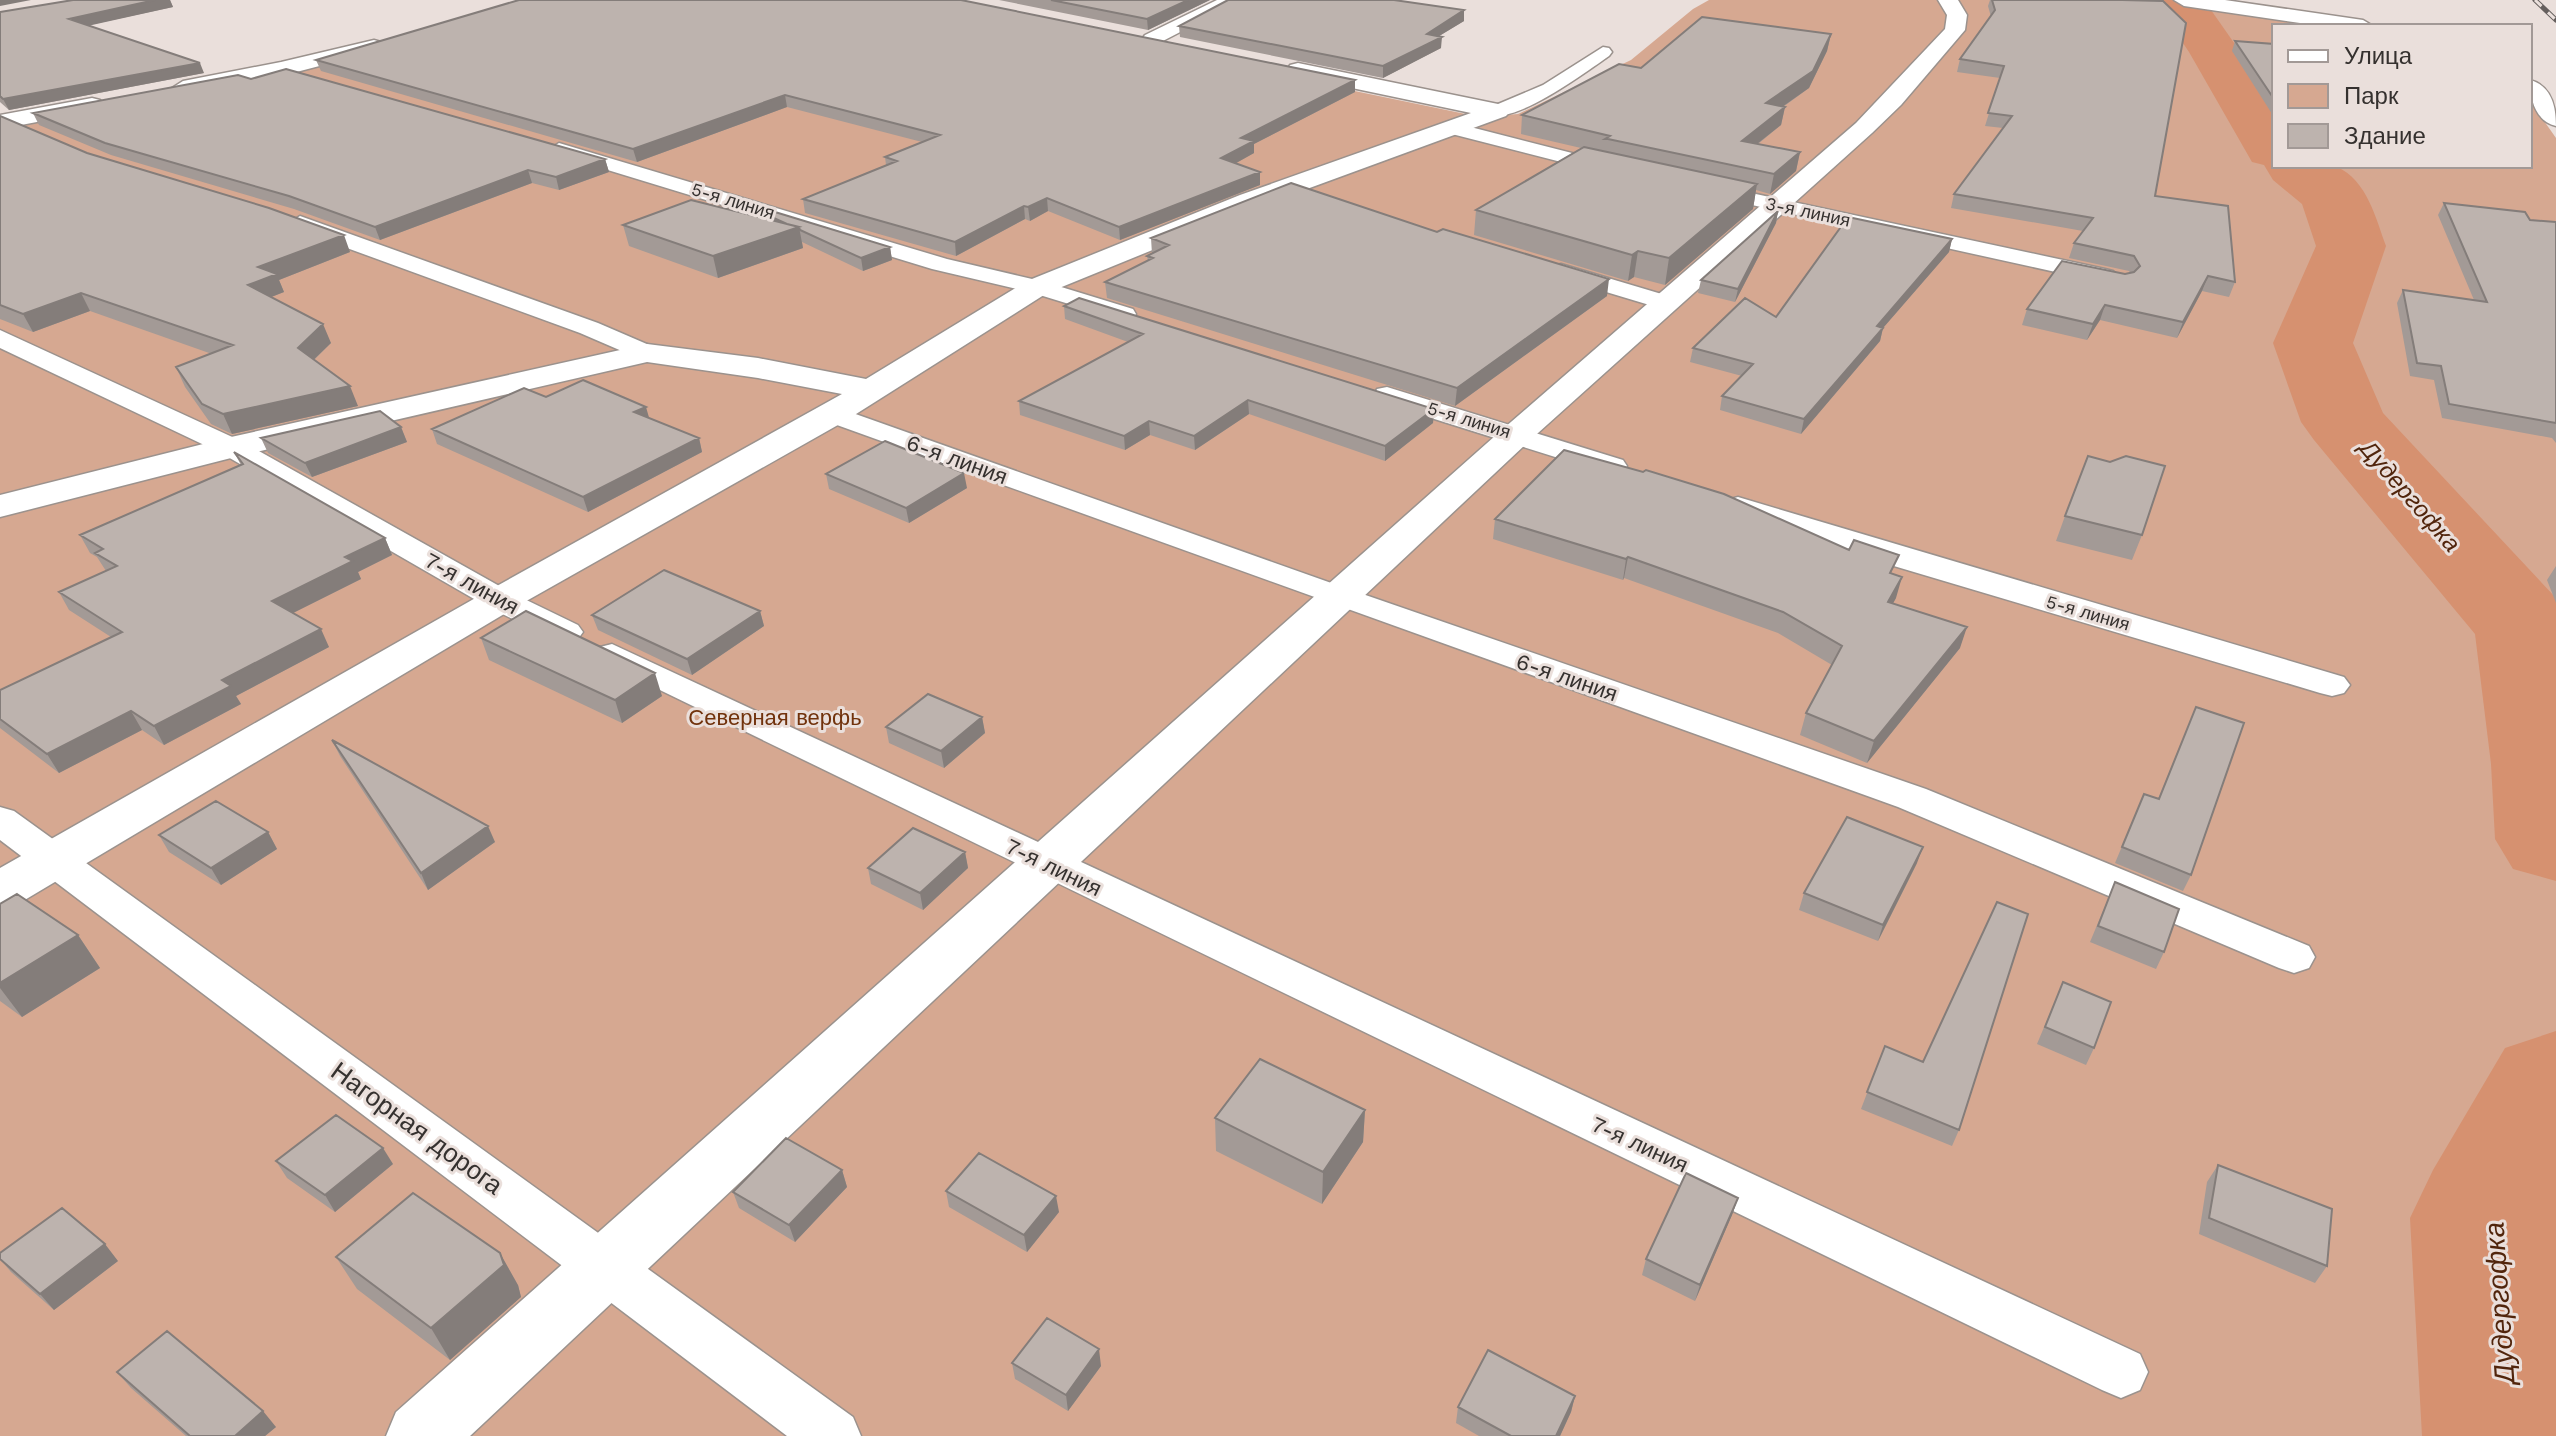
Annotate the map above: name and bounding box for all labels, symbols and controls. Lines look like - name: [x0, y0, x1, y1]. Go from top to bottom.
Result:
- legend: [2272, 24, 2532, 168]
- text: Улица: [2344, 42, 2413, 70]
- text: Парк: [2344, 82, 2399, 110]
- text: Здание: [2344, 122, 2426, 150]
- street label: 5-я линия: [689, 178, 777, 223]
- street label: 3-я линия: [1764, 192, 1852, 231]
- street label: 5-я линия: [1425, 397, 1513, 442]
- street label: 6-я линия: [903, 430, 1011, 489]
- water label: Дудергофка: [2352, 432, 2466, 558]
- street label: 7-я линия: [421, 547, 523, 619]
- street label: 5-я линия: [2044, 591, 2132, 634]
- street label: 6-я линия: [1513, 648, 1621, 706]
- park label: Северная верфь: [688, 705, 862, 730]
- street label: 7-я линия: [1002, 834, 1106, 901]
- street label: Нагорная дорога: [325, 1056, 509, 1201]
- street label: 7-я линия: [1588, 1111, 1692, 1178]
- water label: Дудергофка: [2477, 1221, 2522, 1388]

